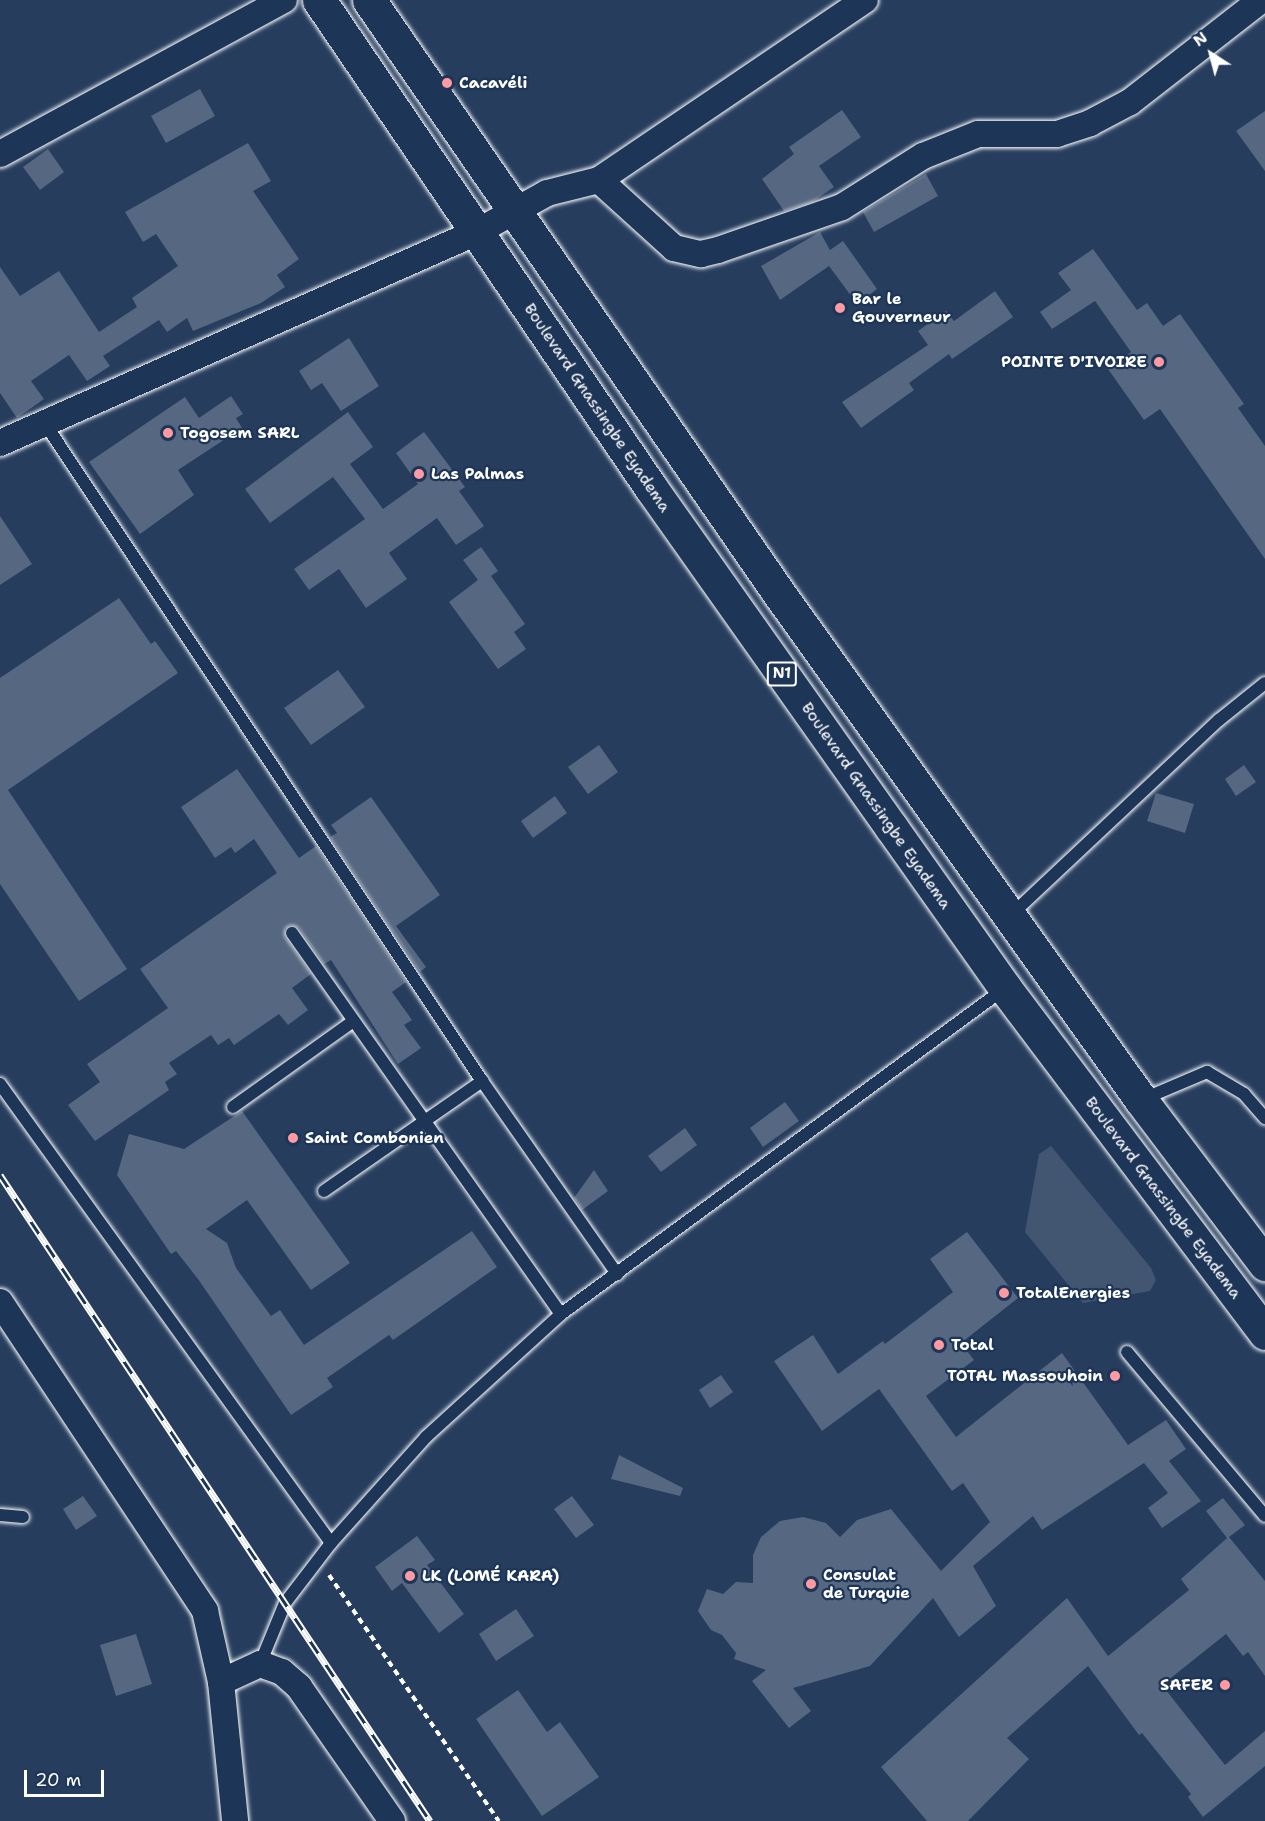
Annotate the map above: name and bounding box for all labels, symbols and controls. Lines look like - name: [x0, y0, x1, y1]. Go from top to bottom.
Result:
- north arrow: [1181, 24, 1241, 84]
- text: N: [1189, 27, 1211, 51]
- place label: Cacavéli: [459, 73, 527, 93]
- marker: Cacavéli: [440, 76, 454, 90]
- place label: Bar le Gouverneur: [852, 289, 951, 327]
- street label: Boulevard Gnassingbe Eyadema: [520, 300, 674, 516]
- marker: Bar le Gouverneur: [833, 301, 847, 315]
- place label: POINTE D'IVOIRE: [1001, 352, 1147, 372]
- marker: POINTE D'IVOIRE: [1152, 355, 1166, 369]
- place label: Togosem SARL: [180, 423, 299, 443]
- marker: Togosem SARL: [161, 426, 175, 440]
- place label: Las Palmas: [431, 464, 524, 484]
- marker: Las Palmas: [412, 467, 426, 481]
- road number: N1: [766, 662, 798, 686]
- street label: Boulevard Gnassingbe Eyadema: [797, 699, 955, 913]
- street label: Boulevard Gnassingbe Eyadema: [1081, 1093, 1245, 1303]
- place label: Saint Combonien: [305, 1128, 444, 1148]
- marker: Saint Combonien: [286, 1131, 300, 1145]
- place label: TotalEnergies: [1016, 1283, 1130, 1303]
- marker: TotalEnergies: [997, 1286, 1011, 1300]
- place label: Total: [951, 1335, 994, 1355]
- marker: Total: [932, 1338, 946, 1352]
- place label: TOTAL Massouhoin: [947, 1366, 1103, 1386]
- marker: TOTAL Massouhoin: [1108, 1369, 1122, 1383]
- place label: Consulat de Turquie: [823, 1565, 910, 1603]
- place label: LK (LOMÉ KARA): [422, 1566, 559, 1586]
- marker: LK (LOMÉ KARA): [403, 1569, 417, 1583]
- marker: Consulat de Turquie: [804, 1577, 818, 1591]
- place label: SAFER: [1160, 1675, 1213, 1695]
- marker: SAFER: [1218, 1678, 1232, 1692]
- scale bar: [27, 1758, 106, 1796]
- text: 20 m: [35, 1768, 81, 1792]

